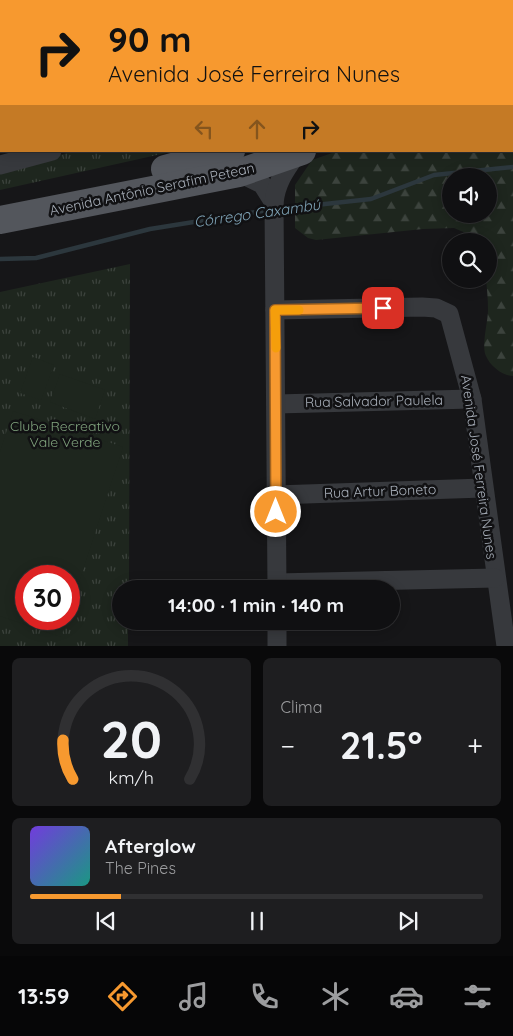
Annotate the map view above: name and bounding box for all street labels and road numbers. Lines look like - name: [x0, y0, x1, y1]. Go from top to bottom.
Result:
- street label: Avenida Antônio Serafim Petean: [48, 158, 256, 220]
- street label: Avenida José Ferreira Nunes: [457, 374, 501, 560]
- street label: Rua Salvador Paulela: [305, 391, 443, 411]
- street label: Rua Artur Boneto: [323, 480, 437, 502]

